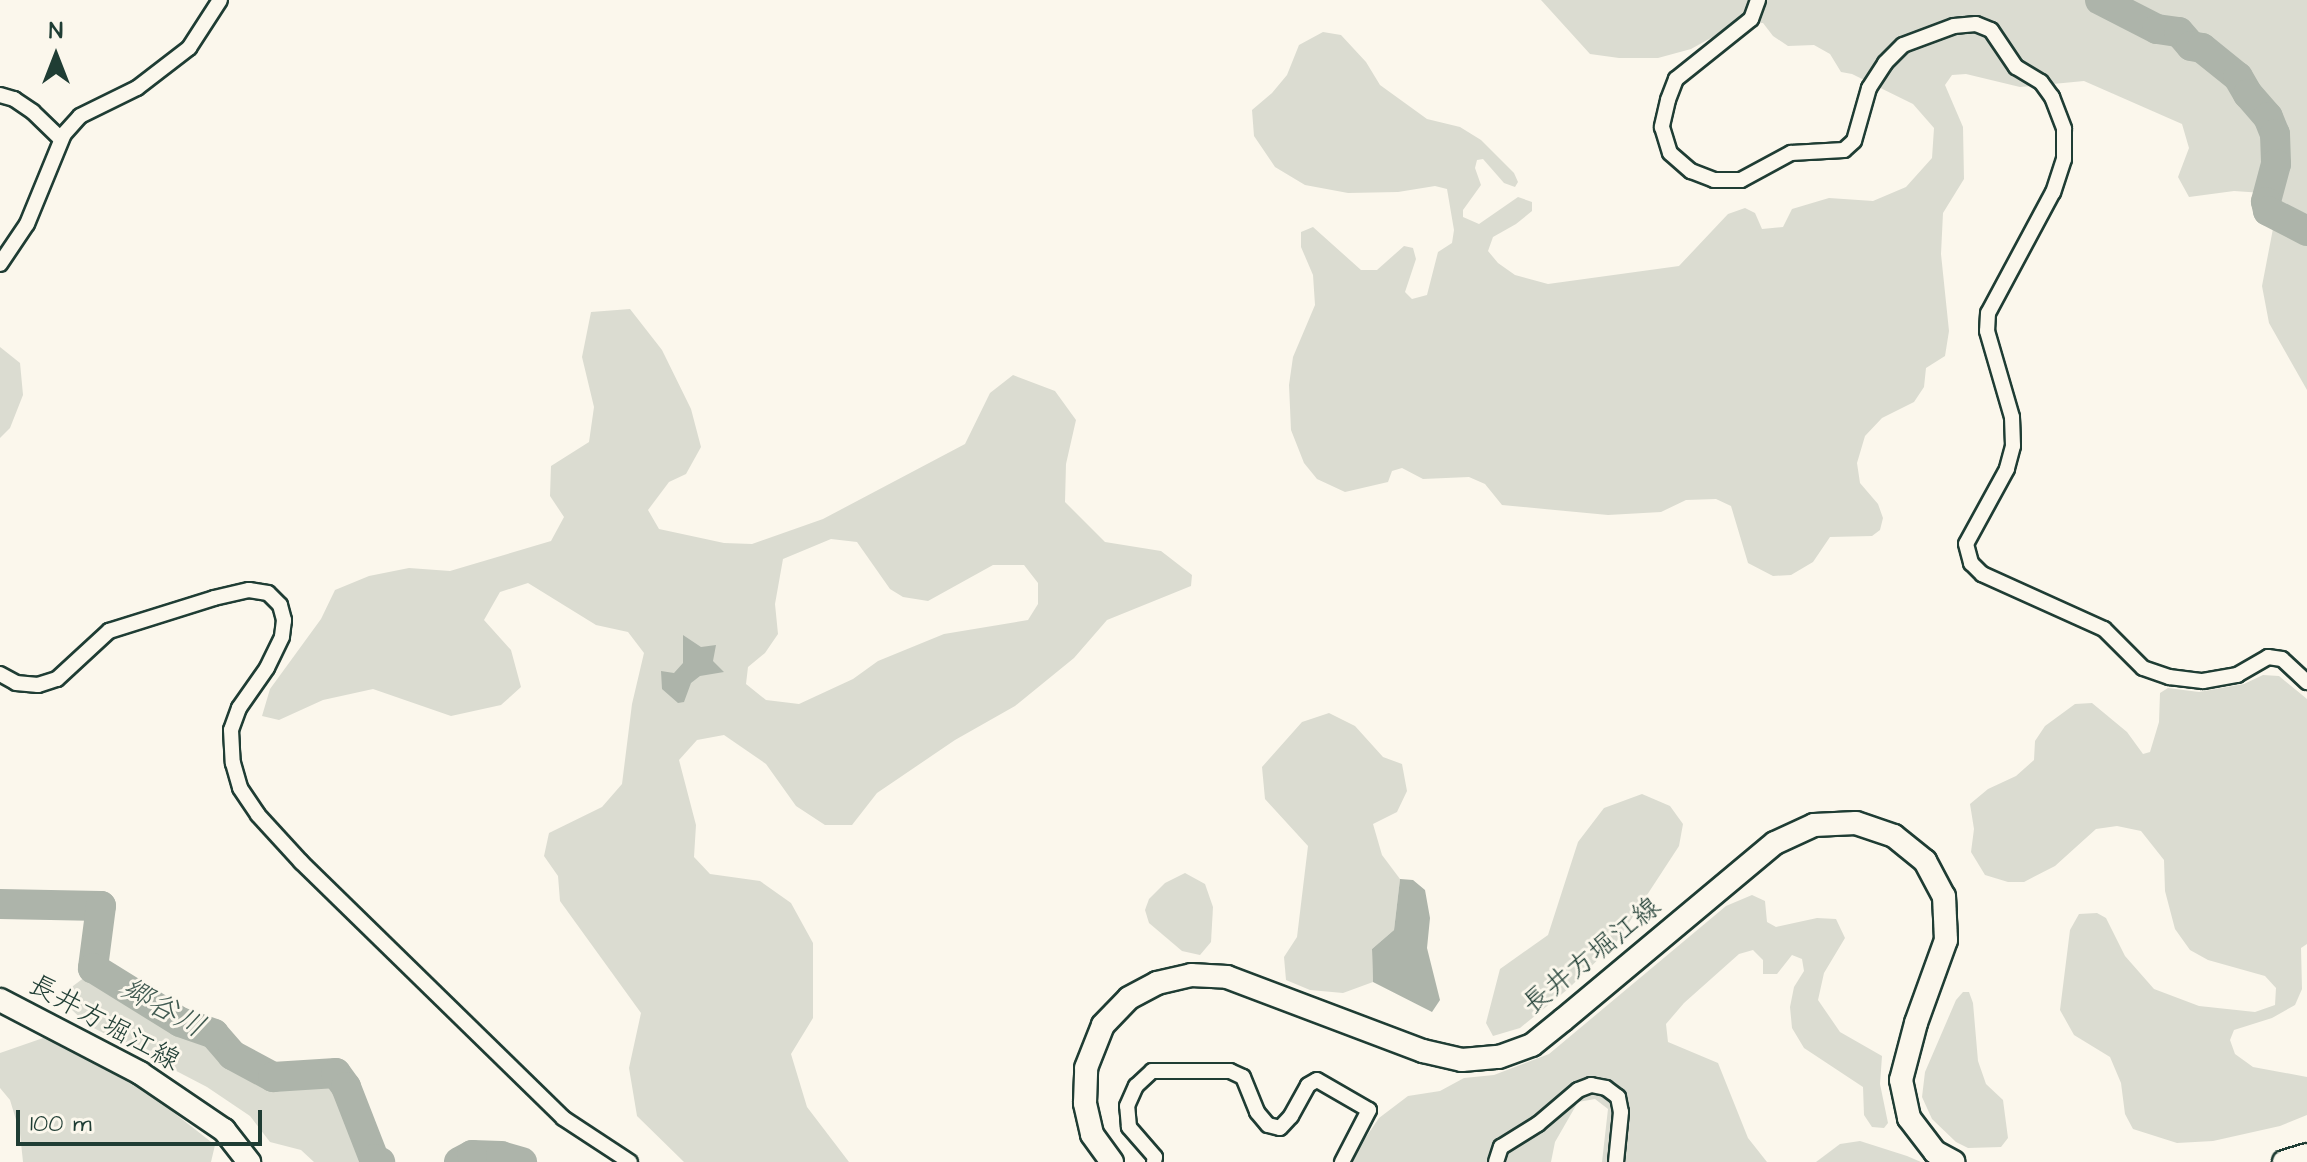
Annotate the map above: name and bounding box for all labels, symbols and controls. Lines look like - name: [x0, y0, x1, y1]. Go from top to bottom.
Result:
- north arrow: [16, 16, 96, 96]
- text: N: [49, 16, 63, 47]
- street label: 長井方堀江線: [1516, 890, 1668, 1022]
- street label: 長井方堀江線: [22, 968, 186, 1078]
- water label: 郷谷川: [115, 970, 211, 1046]
- scale bar: [20, 1094, 266, 1144]
- text: 100 m: [30, 1107, 92, 1141]

